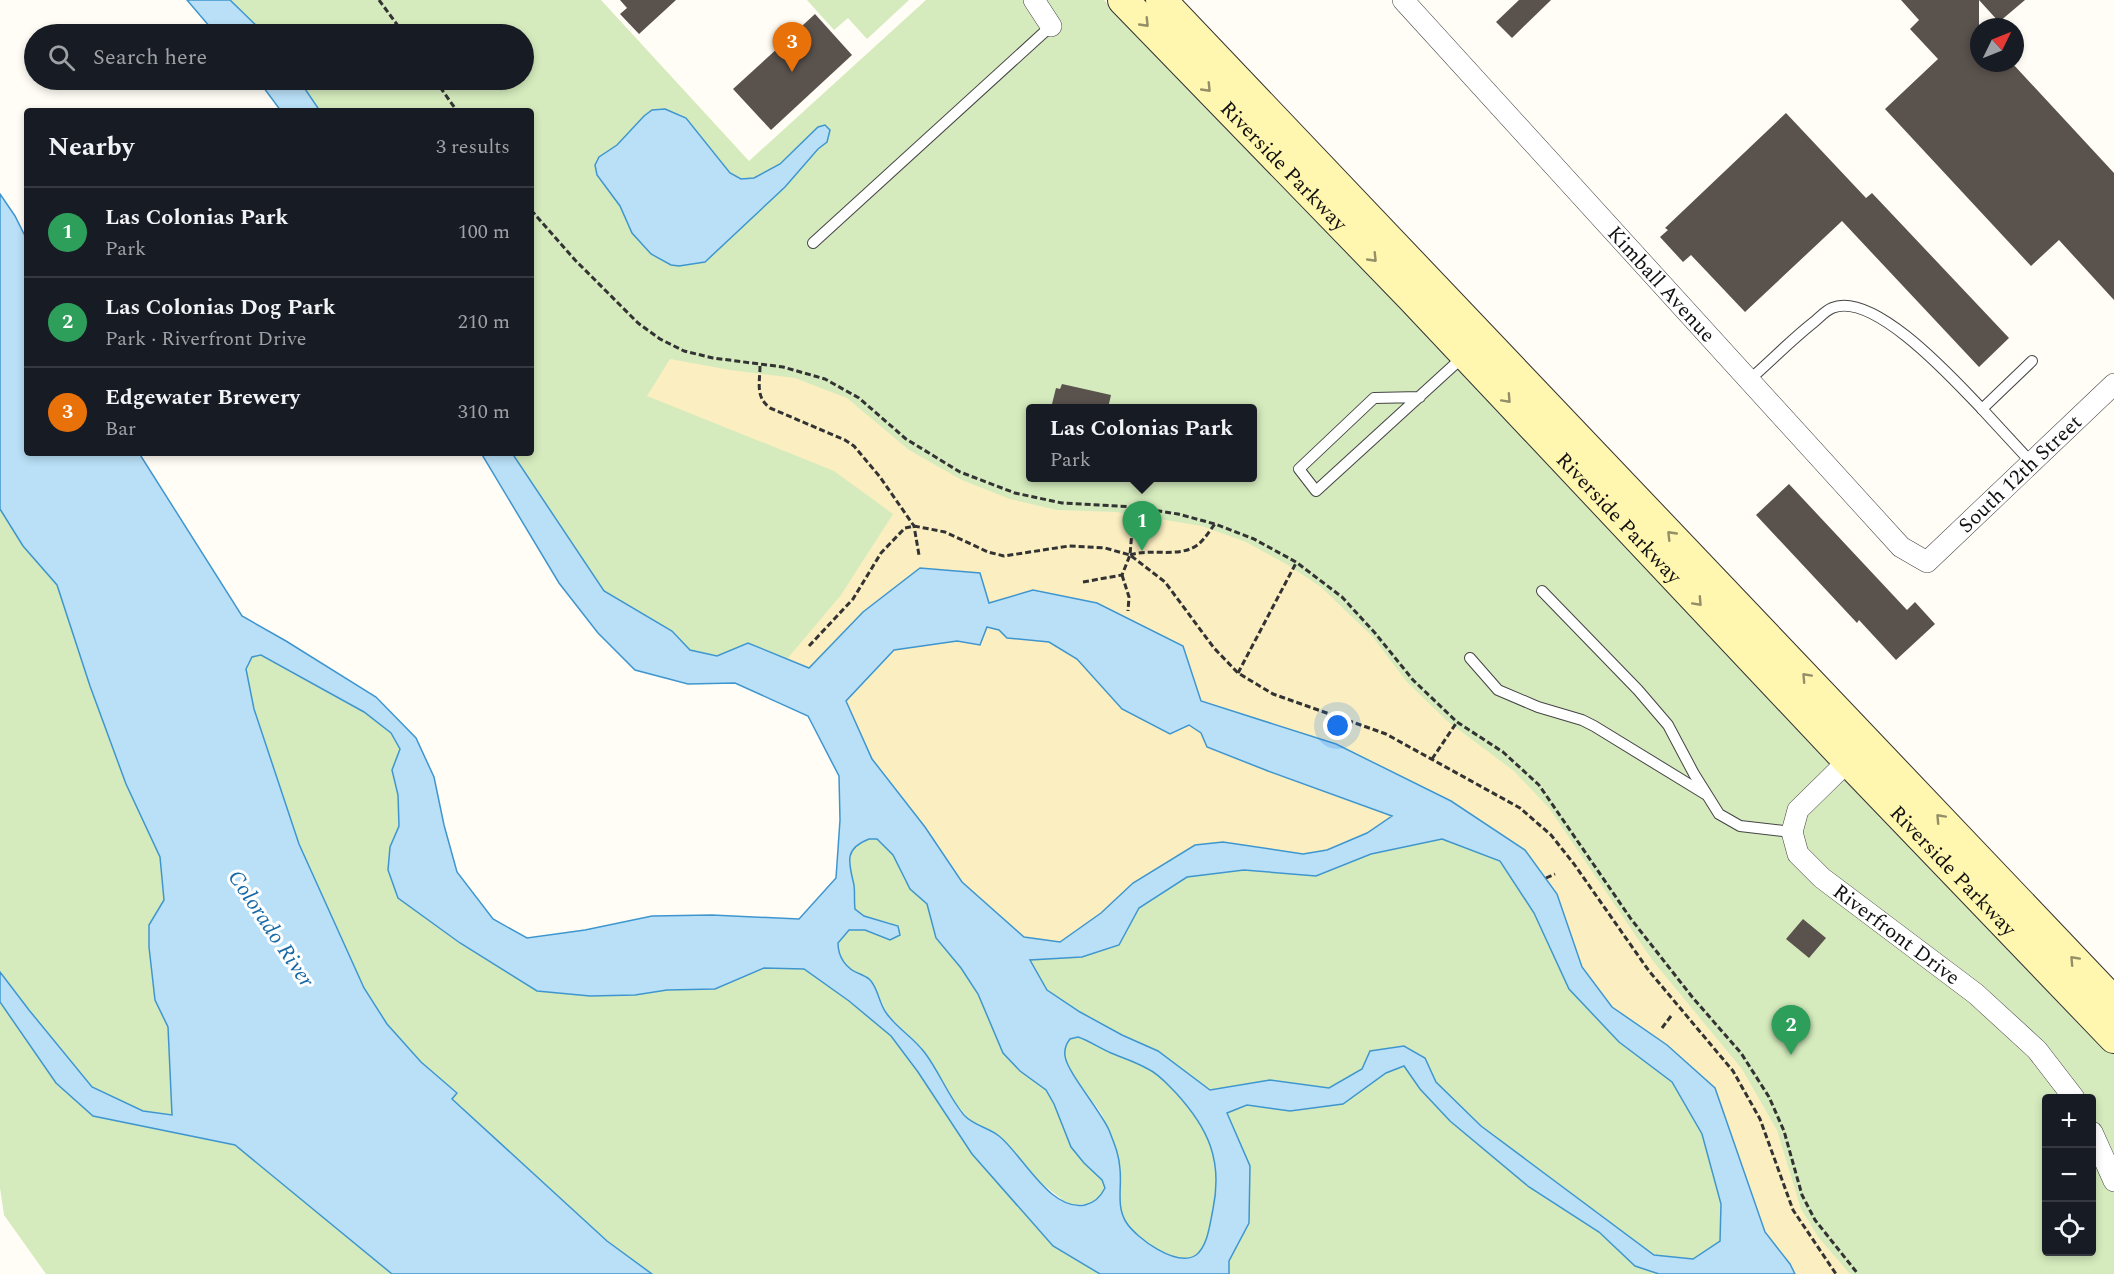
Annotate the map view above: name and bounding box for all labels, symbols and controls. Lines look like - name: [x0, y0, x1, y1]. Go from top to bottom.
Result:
- one-way arrow: [1138, 16, 1149, 26]
- north arrow: [1970, 18, 2024, 72]
- pin: 3: [772, 22, 812, 72]
- search box: [24, 24, 534, 90]
- icon: search: [45, 41, 78, 74]
- text: Search here: [93, 41, 207, 74]
- one-way arrow: [1200, 80, 1211, 91]
- street label: Riverside Parkway: [1212, 94, 1355, 240]
- text: Nearby: [48, 127, 134, 167]
- text: 3 results: [436, 132, 510, 162]
- text: Las Colonias Park: [105, 201, 289, 234]
- text: 1: [62, 217, 73, 247]
- text: 100 m: [458, 217, 510, 247]
- street label: Kimball Avenue: [1599, 219, 1723, 350]
- text: Park: [105, 234, 146, 264]
- one-way arrow: [1365, 250, 1376, 261]
- text: Las Colonias Dog Park: [105, 291, 336, 324]
- text: 2: [62, 307, 73, 337]
- text: 210 m: [458, 307, 510, 337]
- text: Park · Riverfront Drive: [105, 324, 306, 354]
- text: Edgewater Brewery: [105, 381, 300, 414]
- one-way arrow: [1500, 392, 1511, 403]
- text: 3: [62, 397, 73, 427]
- text: 310 m: [458, 397, 510, 427]
- popup: [1026, 404, 1257, 482]
- street label: South 12th Street: [1951, 407, 2090, 541]
- text: Las Colonias Park: [1050, 412, 1233, 445]
- text: Bar: [105, 414, 136, 444]
- text: Park: [1050, 445, 1091, 475]
- street label: Riverside Parkway: [1548, 445, 1689, 592]
- pin: 1: [1122, 502, 1162, 551]
- one-way arrow: [1668, 532, 1679, 543]
- one-way arrow: [1691, 595, 1702, 606]
- one-way arrow: [1802, 673, 1813, 684]
- your location: [1323, 711, 1352, 740]
- street label: Riverside Parkway: [1882, 798, 2024, 945]
- one-way arrow: [1936, 815, 1947, 826]
- water label: Colorado River: [219, 863, 323, 995]
- street label: Riverfront Drive: [1825, 876, 1967, 994]
- one-way arrow: [2070, 956, 2081, 966]
- pin: 2: [1772, 1006, 1810, 1055]
- map controls: [2042, 1094, 2096, 1256]
- button: +: [2042, 1094, 2096, 1148]
- button: −: [2042, 1148, 2096, 1202]
- button: locate: [2042, 1202, 2096, 1256]

